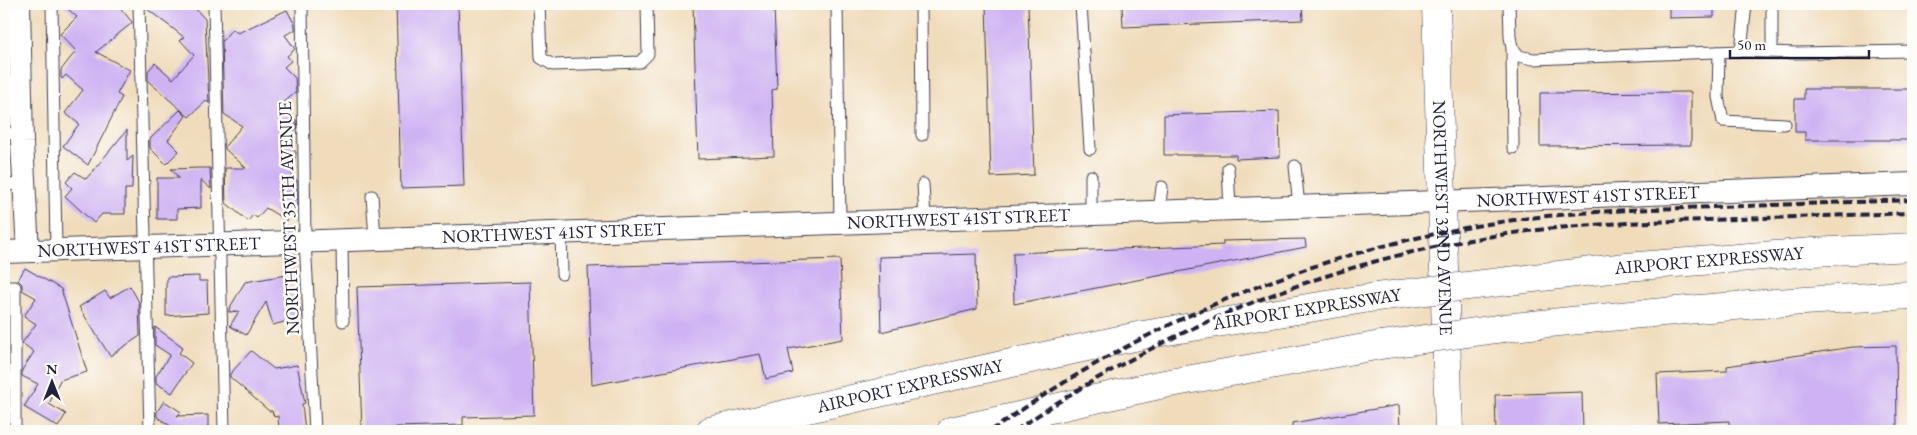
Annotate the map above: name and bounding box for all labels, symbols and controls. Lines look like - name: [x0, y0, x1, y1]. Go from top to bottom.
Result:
- scale bar: [1730, 28, 1868, 60]
- text: 50 m: [1737, 35, 1766, 54]
- street label: NORTHWEST 32ND AVENUE: [1428, 100, 1458, 336]
- street label: NORTHWEST 35TH AVENUE: [273, 101, 304, 335]
- street label: NORTHWEST 41ST STREET: [1476, 180, 1701, 211]
- street label: NORTHWEST 41ST STREET: [846, 203, 1071, 234]
- street label: NORTHWEST 41ST STREET: [442, 217, 667, 248]
- street label: NORTHWEST 41ST STREET: [37, 231, 262, 262]
- street label: AIRPORT EXPRESSWAY: [1612, 241, 1806, 279]
- street label: AIRPORT EXPRESSWAY: [1210, 282, 1404, 335]
- street label: AIRPORT EXPRESSWAY: [814, 353, 1007, 418]
- north arrow: [28, 358, 78, 408]
- text: N: [46, 360, 58, 378]

